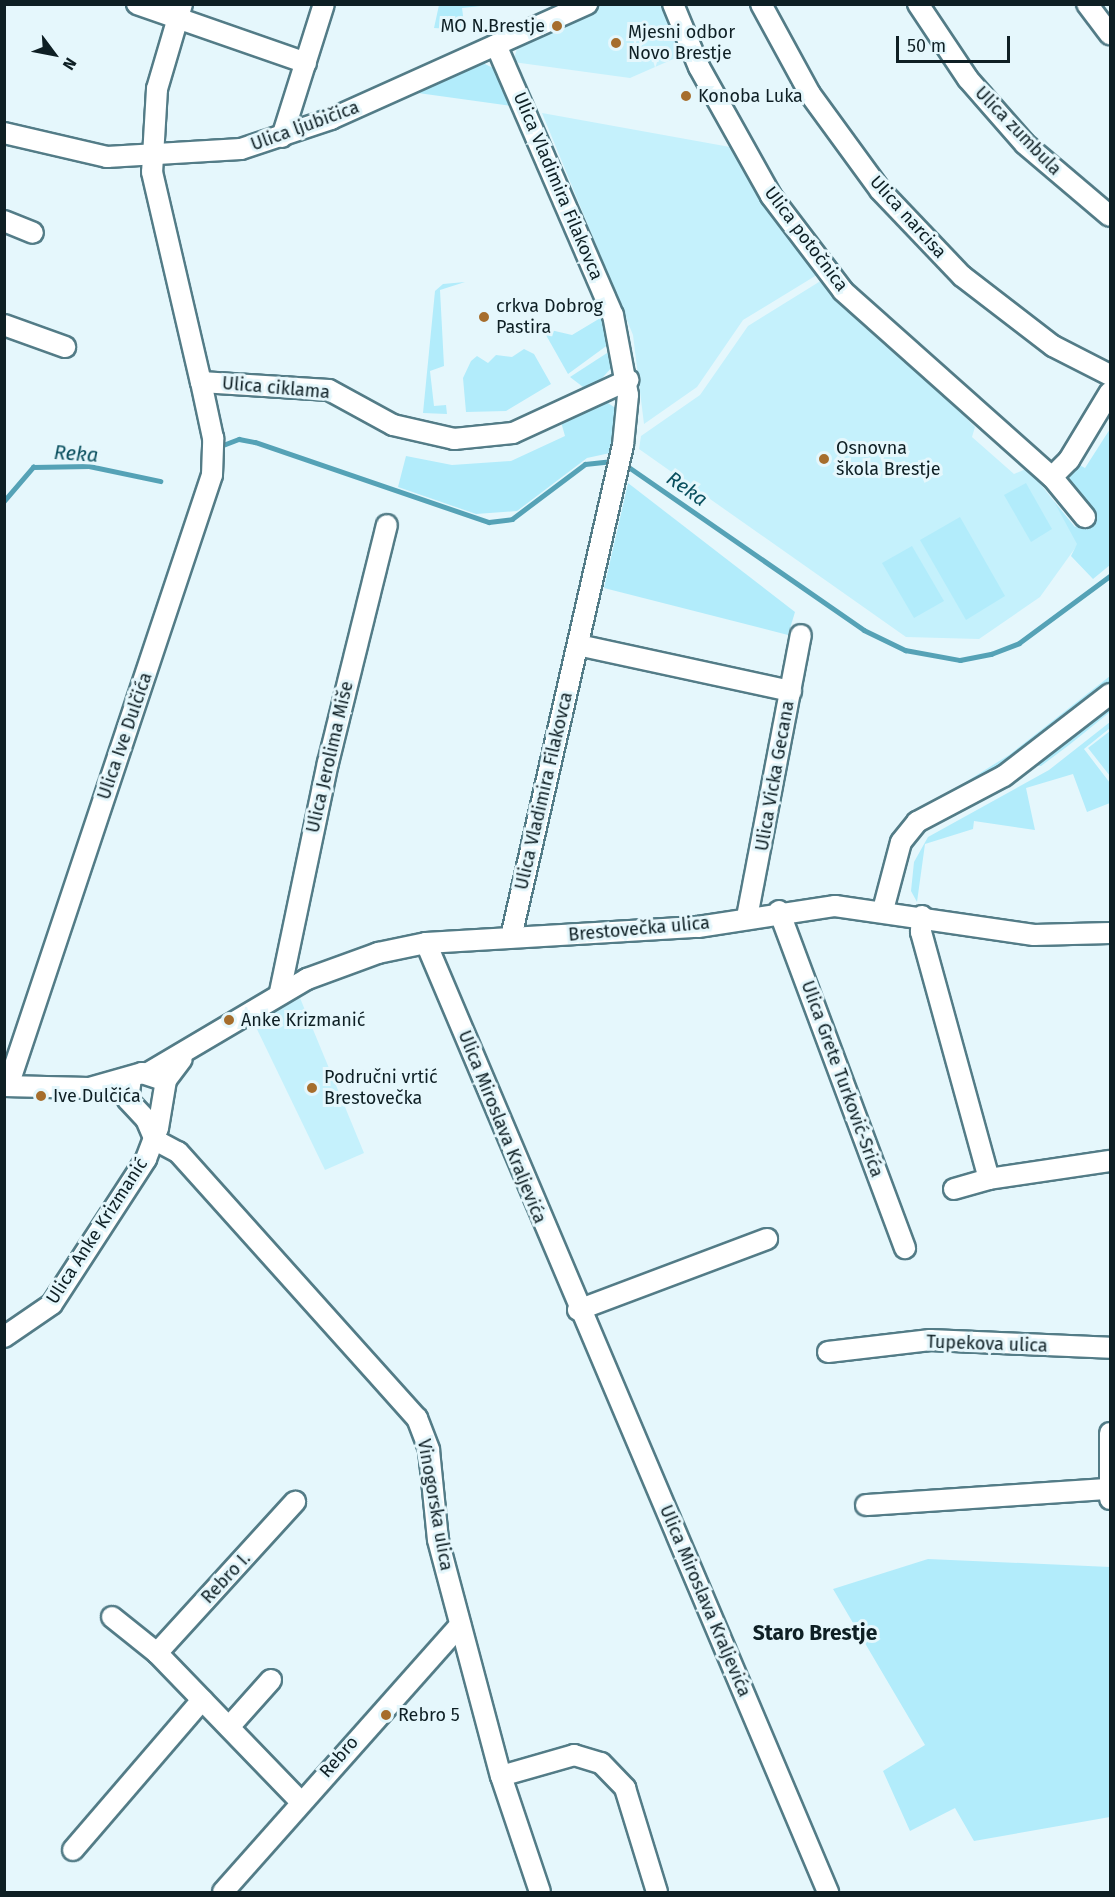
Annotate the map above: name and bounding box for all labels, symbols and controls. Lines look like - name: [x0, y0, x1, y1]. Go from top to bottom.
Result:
- place label: MO N.Brestje: [440, 15, 545, 37]
- marker: MO N.Brestje: [550, 19, 564, 33]
- place label: Mjesni odbor Novo Brestje: [628, 22, 735, 64]
- north arrow: [24, 24, 84, 84]
- scale bar: [899, 24, 1013, 62]
- text: 50 m: [907, 35, 946, 57]
- marker: Mjesni odbor Novo Brestje: [609, 36, 623, 50]
- text: N: [59, 54, 81, 73]
- street label: Ulica zumbula: [970, 82, 1066, 180]
- place label: Konoba Luka: [698, 85, 803, 107]
- street label: Ulica Vladimira Filakovca: [509, 89, 607, 283]
- marker: Konoba Luka: [679, 89, 693, 103]
- street label: Ulica ljubičica: [248, 96, 362, 156]
- street label: Ulica narcisa: [865, 171, 951, 263]
- street label: Ulica potočnica: [760, 182, 852, 296]
- place label: crkva Dobrog Pastira: [496, 296, 603, 338]
- marker: crkva Dobrog Pastira: [477, 310, 491, 324]
- street label: Ulica ciklama: [221, 373, 331, 403]
- place label: Osnovna škola Brestje: [836, 438, 941, 480]
- water label: Reka: [53, 440, 99, 468]
- marker: Osnovna škola Brestje: [817, 452, 831, 466]
- water label: Reka: [662, 466, 712, 512]
- street label: Ulica Ive Dulčića: [93, 670, 157, 802]
- street label: Ulica Jerolima Miše: [302, 679, 358, 835]
- street label: Ulica Vladimira Filakovca: [511, 690, 577, 892]
- street label: Ulica Vicka Gecana: [751, 699, 799, 853]
- street label: Brestovečka ulica: [567, 912, 711, 946]
- street label: Ulica Grete Turković-Srića: [796, 978, 888, 1180]
- place label: Anke Krizmanić: [241, 1009, 365, 1031]
- marker: Anke Krizmanić: [222, 1013, 236, 1027]
- street label: Ulica Miroslava Kraljevića: [453, 1027, 551, 1227]
- place label: Područni vrtić Brestovečka: [324, 1067, 438, 1110]
- marker: Područni vrtić Brestovečka: [305, 1081, 319, 1095]
- place label: Ive Dulčića: [53, 1085, 141, 1107]
- marker: Ive Dulčića: [34, 1089, 48, 1103]
- street label: Ulica Anke Krizmanić: [42, 1154, 152, 1308]
- street label: Tupekova ulica: [926, 1331, 1048, 1357]
- street label: Vinogorska ulica: [413, 1437, 457, 1573]
- street label: Ulica Miroslava Kraljevića: [655, 1502, 755, 1700]
- street label: Rebro I.: [197, 1548, 255, 1608]
- district label: Staro Brestje: [753, 1620, 877, 1646]
- place label: Rebro 5: [398, 1704, 460, 1726]
- marker: Rebro 5: [379, 1708, 393, 1722]
- street label: Rebro: [315, 1732, 363, 1782]

